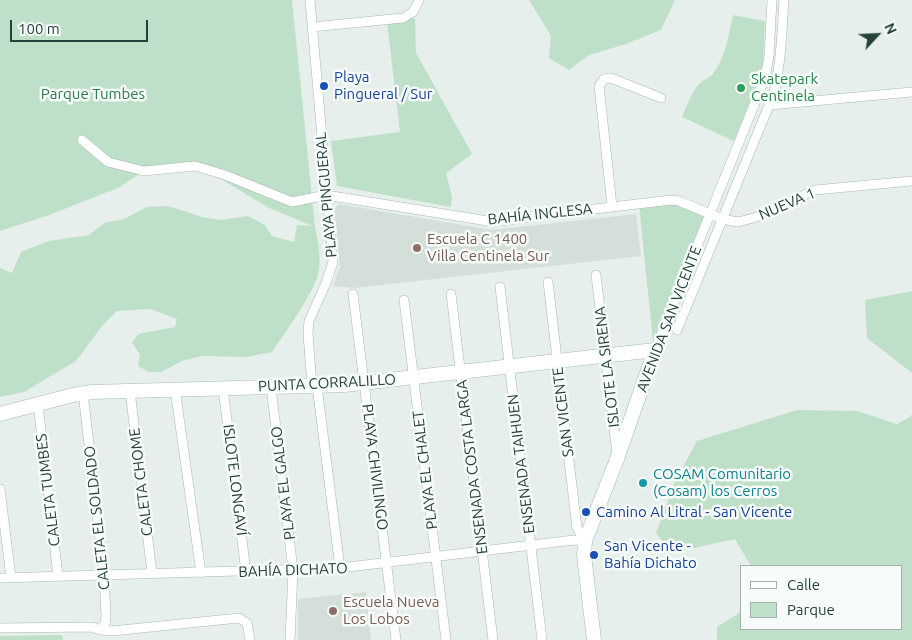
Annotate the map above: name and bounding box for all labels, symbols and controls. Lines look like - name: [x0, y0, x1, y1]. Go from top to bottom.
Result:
- scale bar: [12, 10, 150, 42]
- north arrow: [852, 10, 902, 60]
- text: 100 m: [18, 20, 60, 37]
- text: N: [881, 21, 900, 37]
- place label: Playa Pingueral / Sur: [334, 68, 432, 103]
- place label: Skatepark Centinela: [751, 70, 818, 105]
- marker: Playa Pingueral / Sur: [318, 80, 330, 92]
- marker: Skatepark Centinela: [735, 82, 747, 94]
- park label: Parque Tumbes: [41, 85, 145, 103]
- street label: PLAYA PINGUERAL: [312, 132, 340, 258]
- street label: NUEVA 1: [756, 184, 818, 224]
- street label: BAHÍA INGLESA: [487, 200, 593, 228]
- place label: Escuela C 1400 Villa Centinela Sur: [427, 230, 549, 265]
- marker: Escuela C 1400 Villa Centinela Sur: [411, 242, 423, 254]
- street label: AVENIDA SAN VICENTE: [633, 243, 705, 395]
- street label: ISLOTE LA SIRENA: [591, 306, 623, 428]
- street label: SAN VICENTE: [549, 366, 577, 458]
- street label: PUNTA CORRALILLO: [258, 370, 396, 396]
- street label: ENSENADA COSTA LARGA: [452, 379, 492, 555]
- street label: ENSENADA TAIHUEN: [504, 393, 538, 535]
- street label: PLAYA CHIVILINGO: [358, 403, 392, 531]
- street label: PLAYA EL CHALET: [409, 409, 441, 531]
- street label: ISLOTE LONGAVÍ: [219, 423, 251, 537]
- street label: PLAYA EL GALGO: [267, 425, 299, 541]
- street label: CALETA CHOME: [125, 427, 157, 537]
- street label: CALETA TUMBES: [32, 433, 64, 547]
- street label: CALETA EL SOLDADO: [80, 445, 114, 591]
- place label: COSAM Comunitario (Cosam) los Cerros: [653, 465, 791, 500]
- marker: COSAM Comunitario (Cosam) los Cerros: [637, 477, 649, 489]
- place label: Camino Al Litral - San Vicente: [596, 503, 792, 521]
- marker: Camino Al Litral - San Vicente: [580, 506, 592, 518]
- place label: San Vicente - Bahía Dichato: [604, 537, 697, 572]
- marker: San Vicente - Bahía Dichato: [588, 549, 600, 561]
- street label: BAHÍA DICHATO: [238, 559, 348, 581]
- legend: [740, 565, 902, 630]
- text: Calle: [787, 576, 820, 593]
- place label: Escuela Nueva Los Lobos: [343, 593, 439, 628]
- text: Parque: [787, 601, 835, 618]
- marker: Escuela Nueva Los Lobos: [327, 605, 339, 617]

